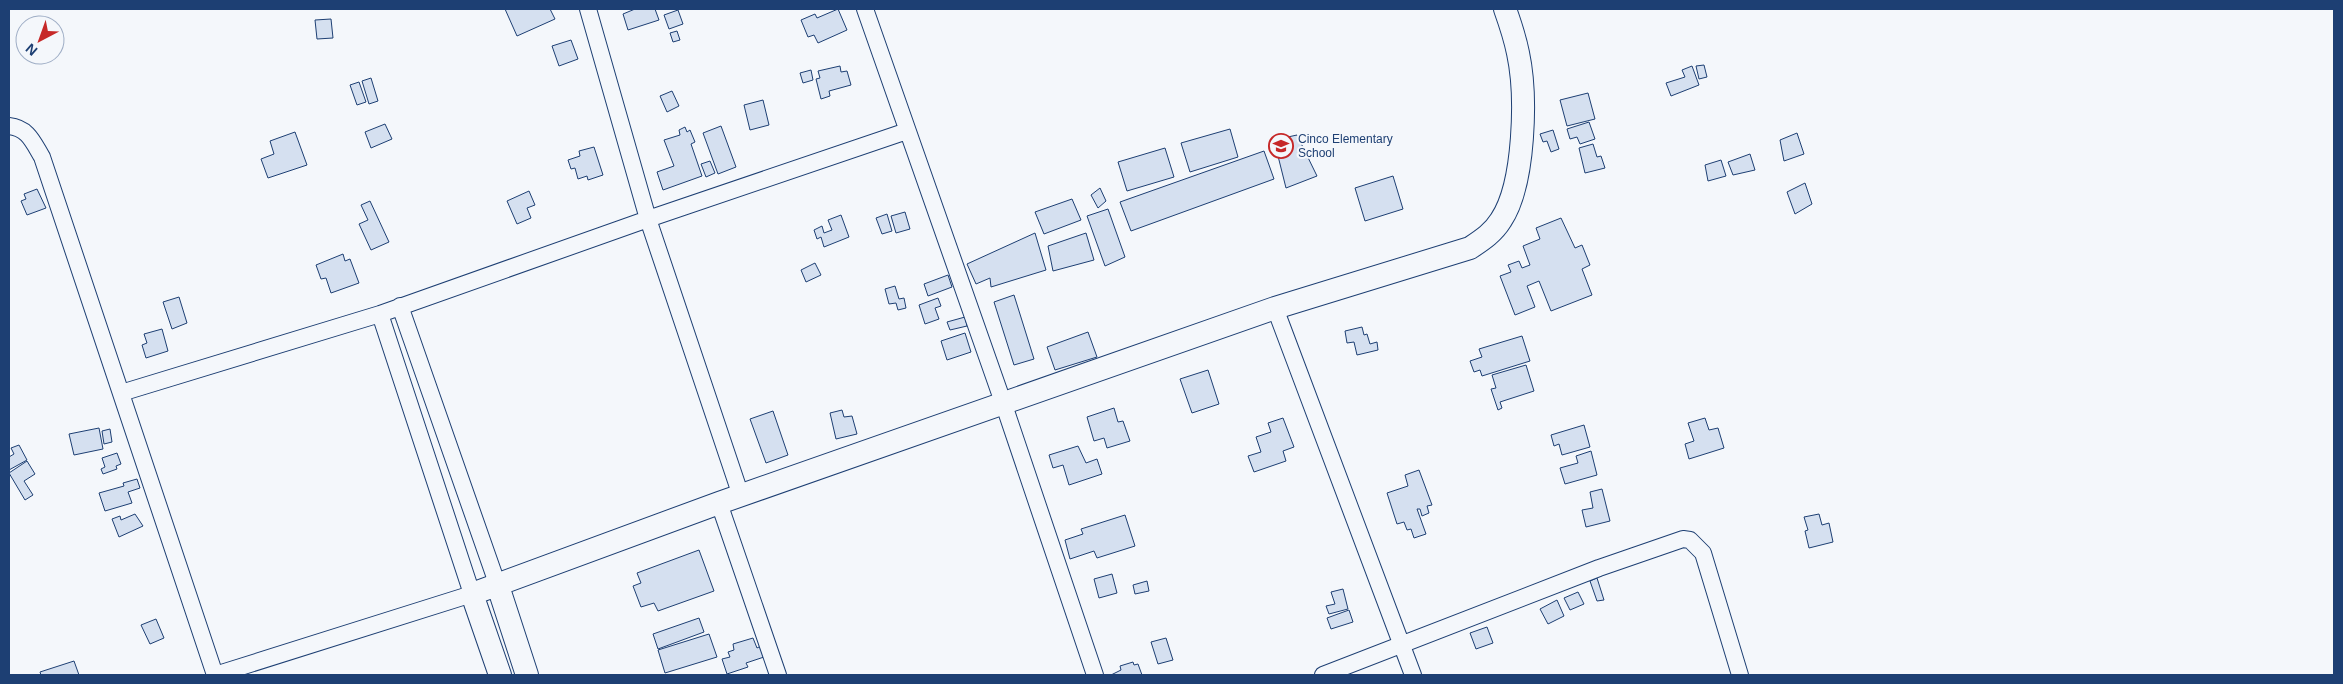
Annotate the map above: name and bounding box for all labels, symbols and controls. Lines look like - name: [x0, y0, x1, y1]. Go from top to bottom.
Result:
- north arrow: [15, 15, 65, 65]
- text: N: [22, 40, 41, 59]
- place label: Cinco Elementary School: [1298, 132, 1393, 160]
- school or university icon: Cinco Elementary School: [1268, 133, 1294, 159]

